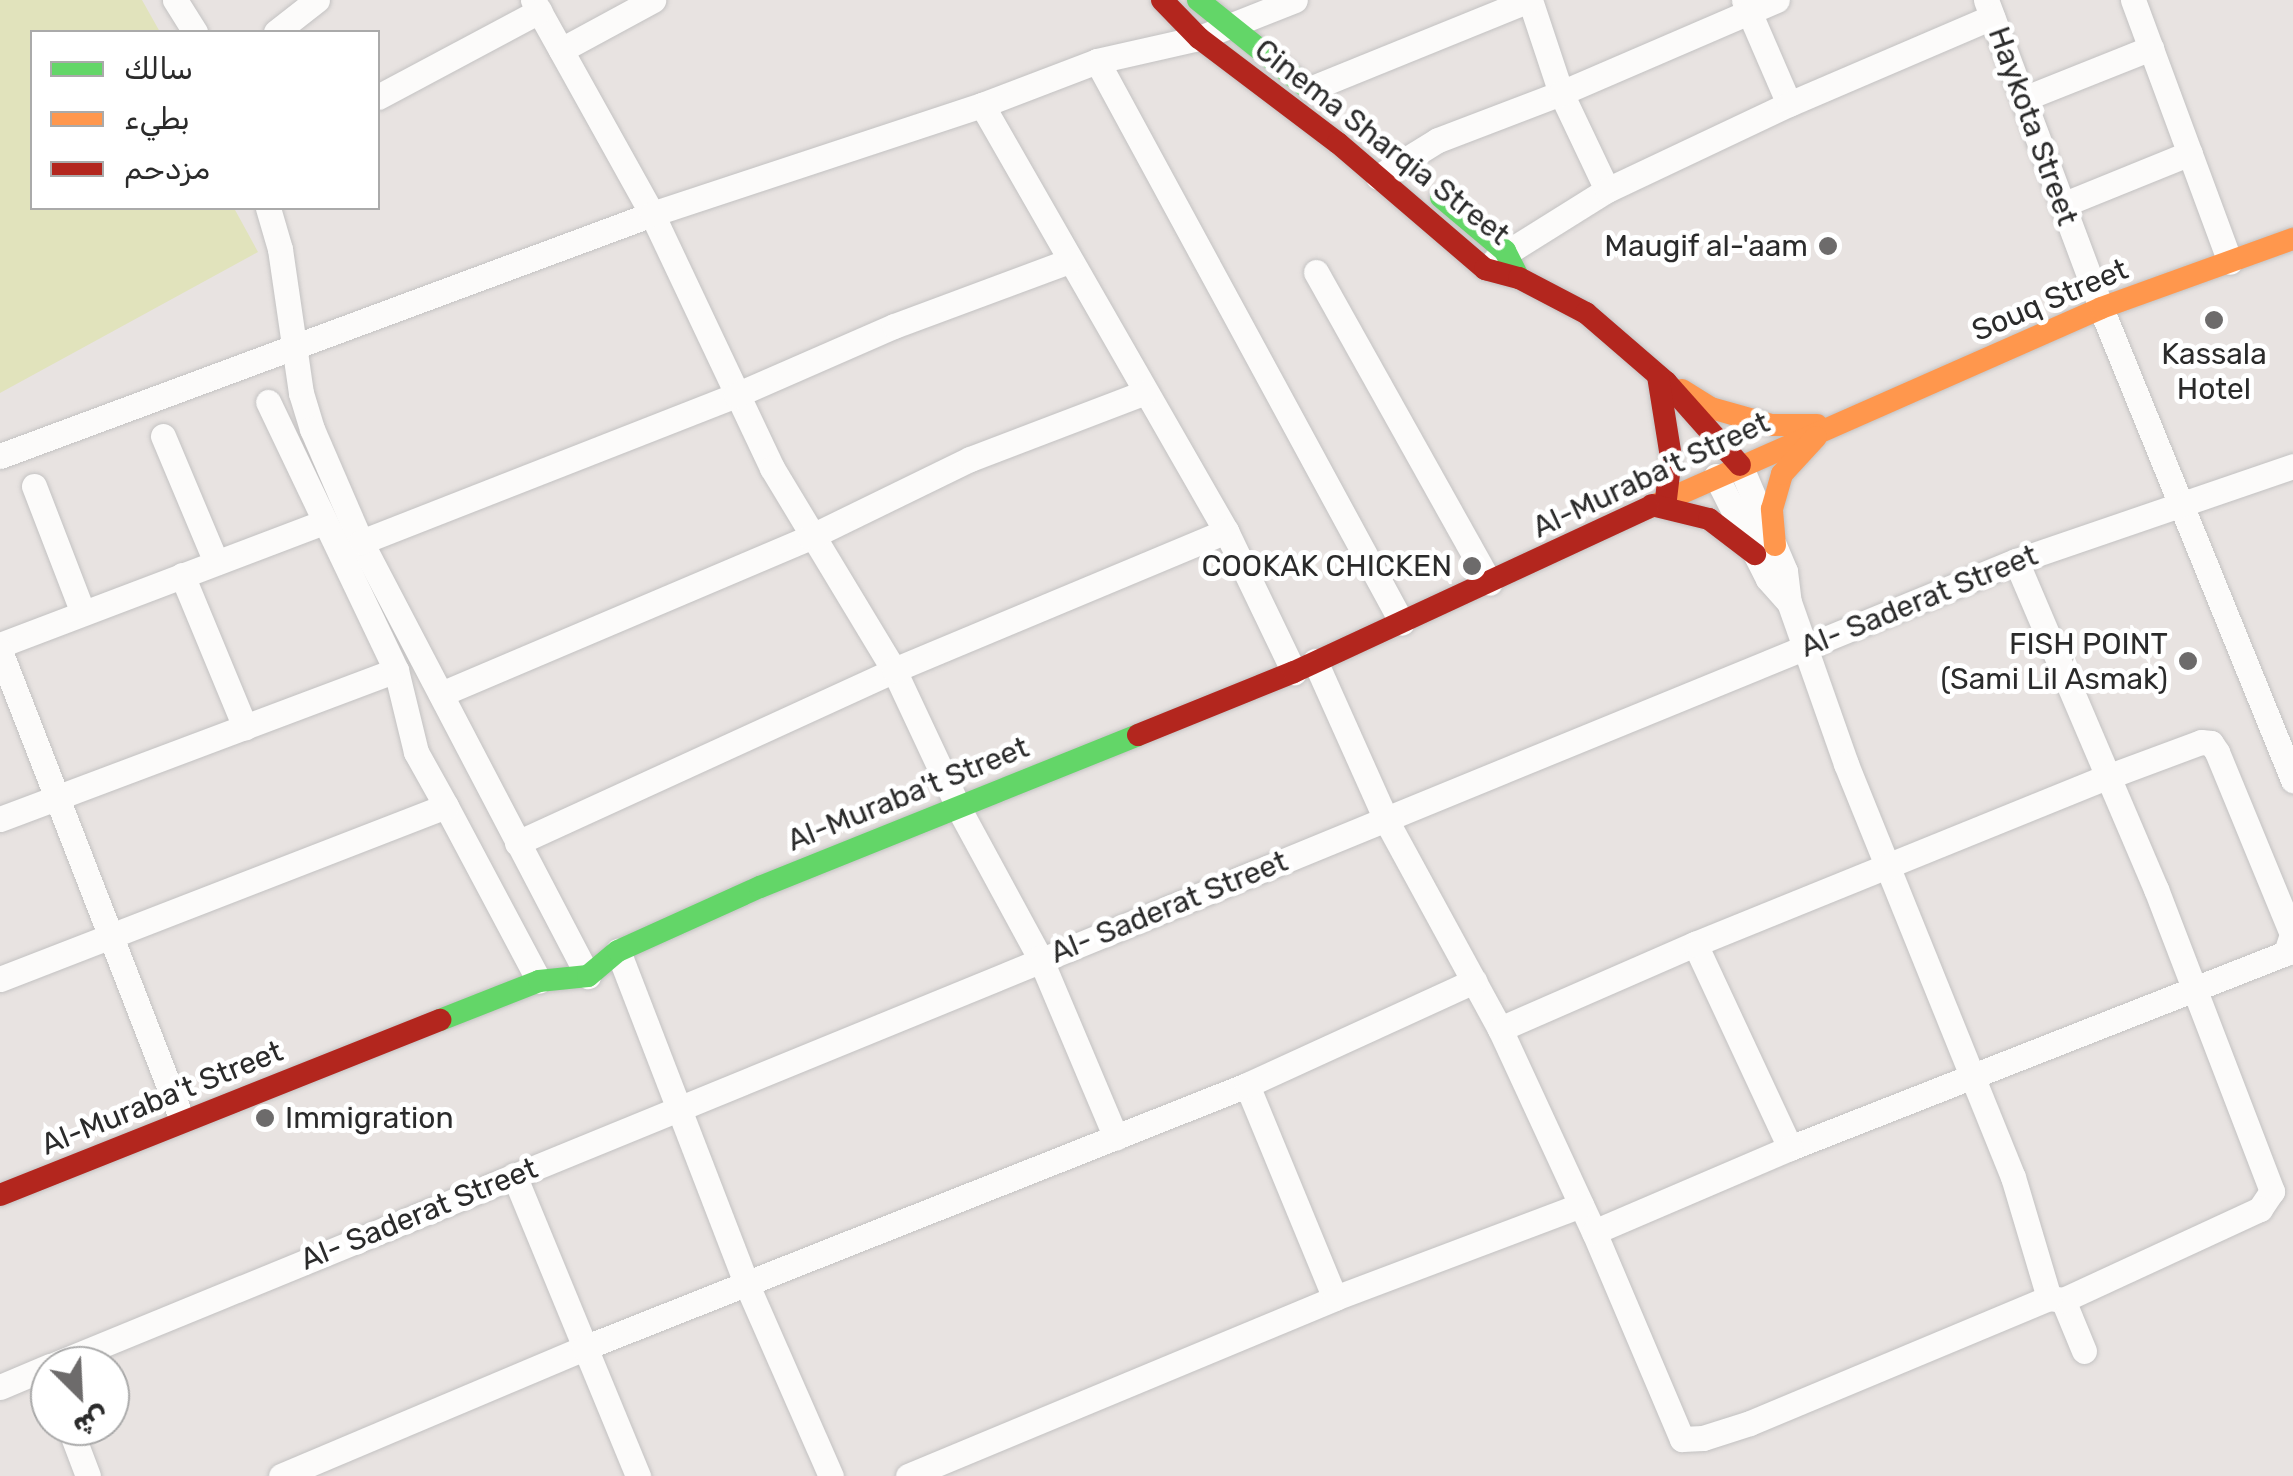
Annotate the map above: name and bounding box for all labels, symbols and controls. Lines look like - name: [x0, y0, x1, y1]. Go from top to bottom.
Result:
- street label: Haykota Street: [1980, 22, 2086, 230]
- legend: [30, 30, 380, 210]
- street label: Cinema Sharqia Street: [1248, 31, 1516, 253]
- text: سالك: [124, 51, 193, 87]
- text: بطيء: [124, 101, 190, 137]
- text: مزدحم: [124, 151, 210, 187]
- place label: Maugif al-'aam: [1604, 228, 1808, 264]
- marker: Maugif al-'aam: [1817, 235, 1839, 257]
- street label: Souq Street: [1967, 251, 2133, 349]
- marker: Kassala Hotel: [2203, 309, 2225, 331]
- place label: Kassala Hotel: [2161, 336, 2267, 406]
- street label: Al-Muraba't Street: [1527, 404, 1775, 546]
- street label: Al- Saderat Street: [1795, 537, 2043, 665]
- place label: COOKAK CHICKEN: [1201, 548, 1452, 584]
- marker: COOKAK CHICKEN: [1461, 555, 1483, 577]
- place label: FISH POINT (Sami Lil Asmak): [1940, 626, 2168, 696]
- marker: FISH POINT (Sami Lil Asmak): [2177, 650, 2199, 672]
- street label: Al-Muraba't Street: [782, 729, 1034, 859]
- street label: Al- Saderat Street: [1045, 843, 1293, 971]
- street label: Al-Muraba't Street: [36, 1033, 288, 1163]
- place label: Immigration: [285, 1100, 454, 1136]
- marker: Immigration: [254, 1107, 276, 1129]
- street label: Al- Saderat Street: [295, 1150, 543, 1278]
- north arrow: [30, 1346, 130, 1446]
- text: ش: [69, 1400, 115, 1444]

